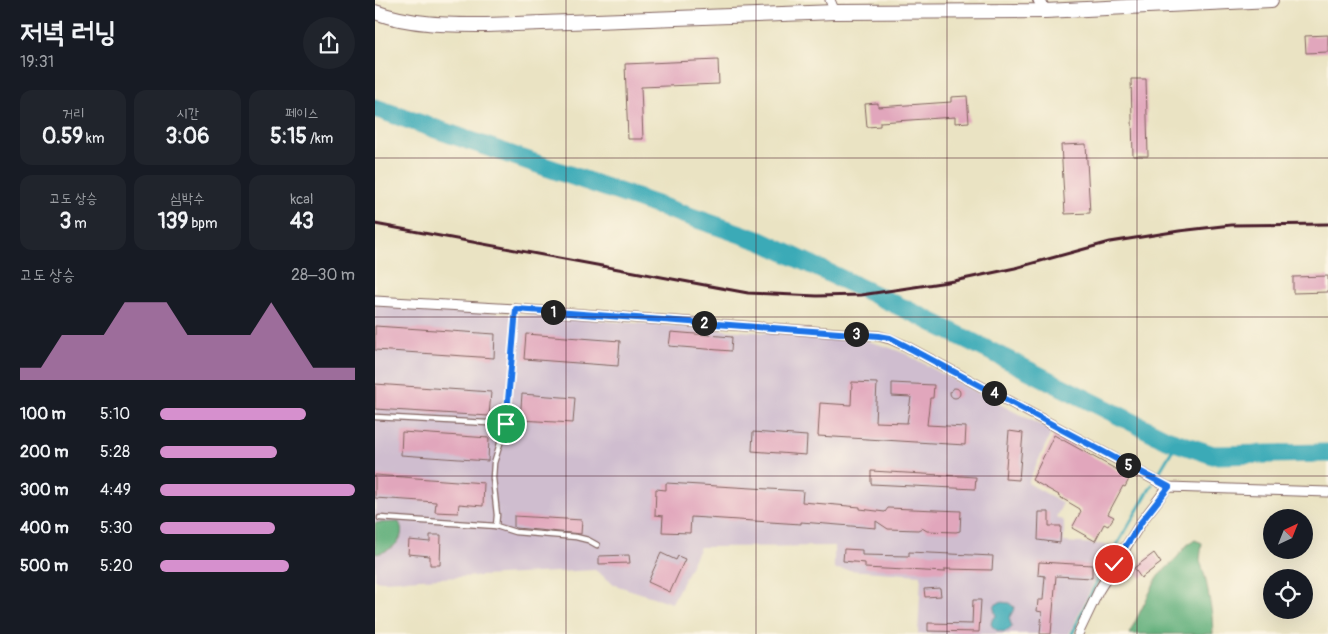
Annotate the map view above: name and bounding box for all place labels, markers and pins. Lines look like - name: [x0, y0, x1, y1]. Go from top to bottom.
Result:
- pin: 1: [541, 300, 565, 324]
- pin: 2: [691, 310, 717, 336]
- pin: 3: [843, 322, 869, 346]
- pin: 4: [981, 380, 1007, 406]
- pin: [485, 403, 527, 445]
- pin: 5: [1115, 452, 1141, 478]
- pin: [1093, 543, 1135, 585]

